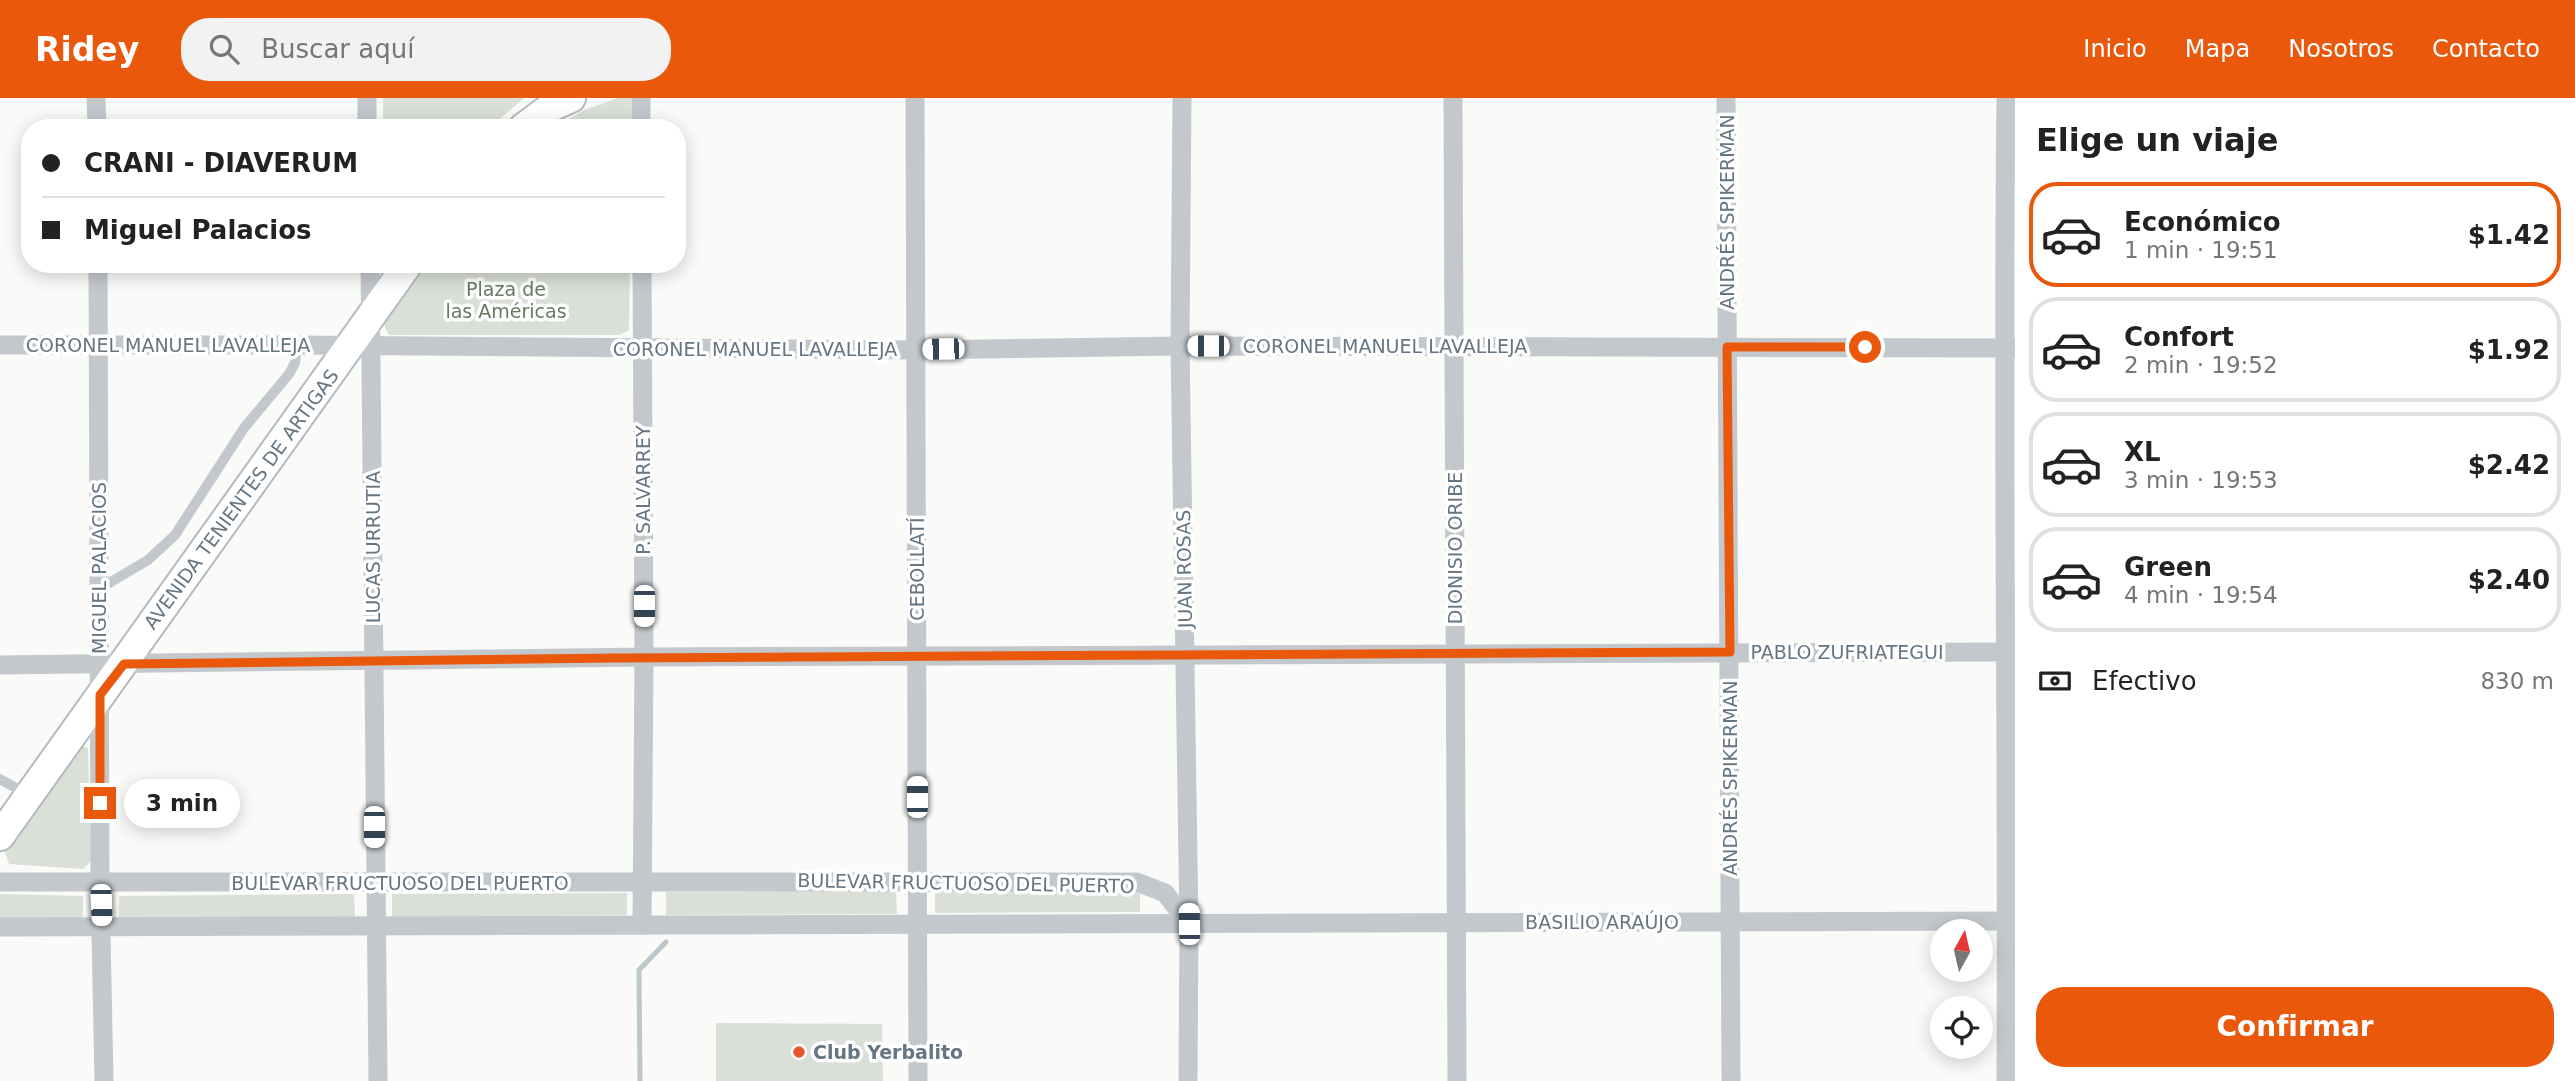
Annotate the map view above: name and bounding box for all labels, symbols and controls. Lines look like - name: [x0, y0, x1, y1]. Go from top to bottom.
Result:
- search box: [181, 18, 671, 81]
- text: Ridey: [35, 30, 139, 69]
- icon: search: [205, 30, 243, 68]
- text: Buscar aquí: [261, 34, 414, 64]
- text: Inicio: [2083, 35, 2147, 63]
- text: Mapa: [2185, 35, 2250, 63]
- text: Nosotros: [2288, 35, 2394, 63]
- text: Contacto: [2432, 35, 2540, 63]
- street label: ANDRÉS SPIKERMAN: [1716, 114, 1738, 310]
- text: Elige un viaje: [2036, 121, 2278, 159]
- text: CRANI - DIAVERUM: [84, 148, 358, 178]
- icon: car: [2040, 203, 2103, 266]
- text: Económico: [2124, 207, 2281, 237]
- text: Miguel Palacios: [84, 215, 312, 245]
- text: $1.42: [2468, 220, 2550, 250]
- text: 1 min · 19:51: [2124, 237, 2278, 263]
- park label: Plaza de las Américas: [445, 278, 567, 322]
- icon: car: [2040, 318, 2103, 381]
- text: Confort: [2124, 322, 2234, 352]
- route start: [1849, 331, 1881, 363]
- street label: CORONEL MANUEL LAVALLEJA: [26, 334, 310, 356]
- street label: CORONEL MANUEL LAVALLEJA: [1243, 335, 1527, 357]
- text: $1.92: [2468, 335, 2550, 365]
- car: [1188, 336, 1230, 357]
- street label: CORONEL MANUEL LAVALLEJA: [613, 338, 897, 360]
- car: [922, 338, 965, 360]
- text: 2 min · 19:52: [2124, 352, 2278, 378]
- street label: AVENIDA TENIENTES DE ARTIGAS: [139, 365, 343, 633]
- street label: P. SALVARREY: [632, 425, 654, 555]
- icon: car: [2040, 433, 2103, 496]
- text: XL: [2124, 437, 2161, 467]
- text: $2.42: [2468, 450, 2550, 480]
- text: 3 min · 19:53: [2124, 467, 2278, 493]
- street label: LUCAS URRUTIA: [362, 471, 384, 623]
- street label: DIONISIO ORIBE: [1444, 472, 1466, 624]
- street label: MIGUEL PALACIOS: [88, 482, 110, 654]
- street label: JUAN ROSAS: [1172, 510, 1196, 629]
- street label: CEBOLLATÍ: [906, 517, 928, 621]
- icon: car: [2040, 548, 2103, 611]
- text: Green: [2124, 552, 2212, 582]
- text: $2.40: [2468, 565, 2550, 595]
- text: 4 min · 19:54: [2124, 582, 2278, 608]
- car: [634, 585, 655, 627]
- street label: PABLO ZUFRIATEGUI: [1750, 641, 1944, 663]
- icon: cash: [2036, 662, 2074, 700]
- text: Efectivo: [2092, 666, 2197, 696]
- text: 830 m: [2480, 668, 2554, 694]
- street label: ANDRÉS SPIKERMAN: [1719, 680, 1741, 876]
- car: [907, 776, 928, 818]
- callout: 3 min: [124, 778, 240, 828]
- route end: [84, 787, 116, 819]
- text: 3 min: [146, 790, 218, 816]
- car: [364, 806, 385, 848]
- street label: BULEVAR FRUCTUOSO DEL PUERTO: [797, 869, 1135, 897]
- street label: BULEVAR FRUCTUOSO DEL PUERTO: [231, 872, 569, 894]
- car: [90, 884, 113, 926]
- car: [1179, 903, 1200, 945]
- street label: BASILIO ARAÚJO: [1525, 910, 1679, 933]
- north arrow: [1930, 919, 1993, 982]
- map controls: [1930, 919, 1993, 1059]
- button: Confirmar: [2036, 987, 2554, 1067]
- button: locate: [1930, 996, 1993, 1059]
- place label: Club Yerbalito: [813, 1041, 963, 1063]
- marker: Club Yerbalito: [791, 1044, 807, 1060]

